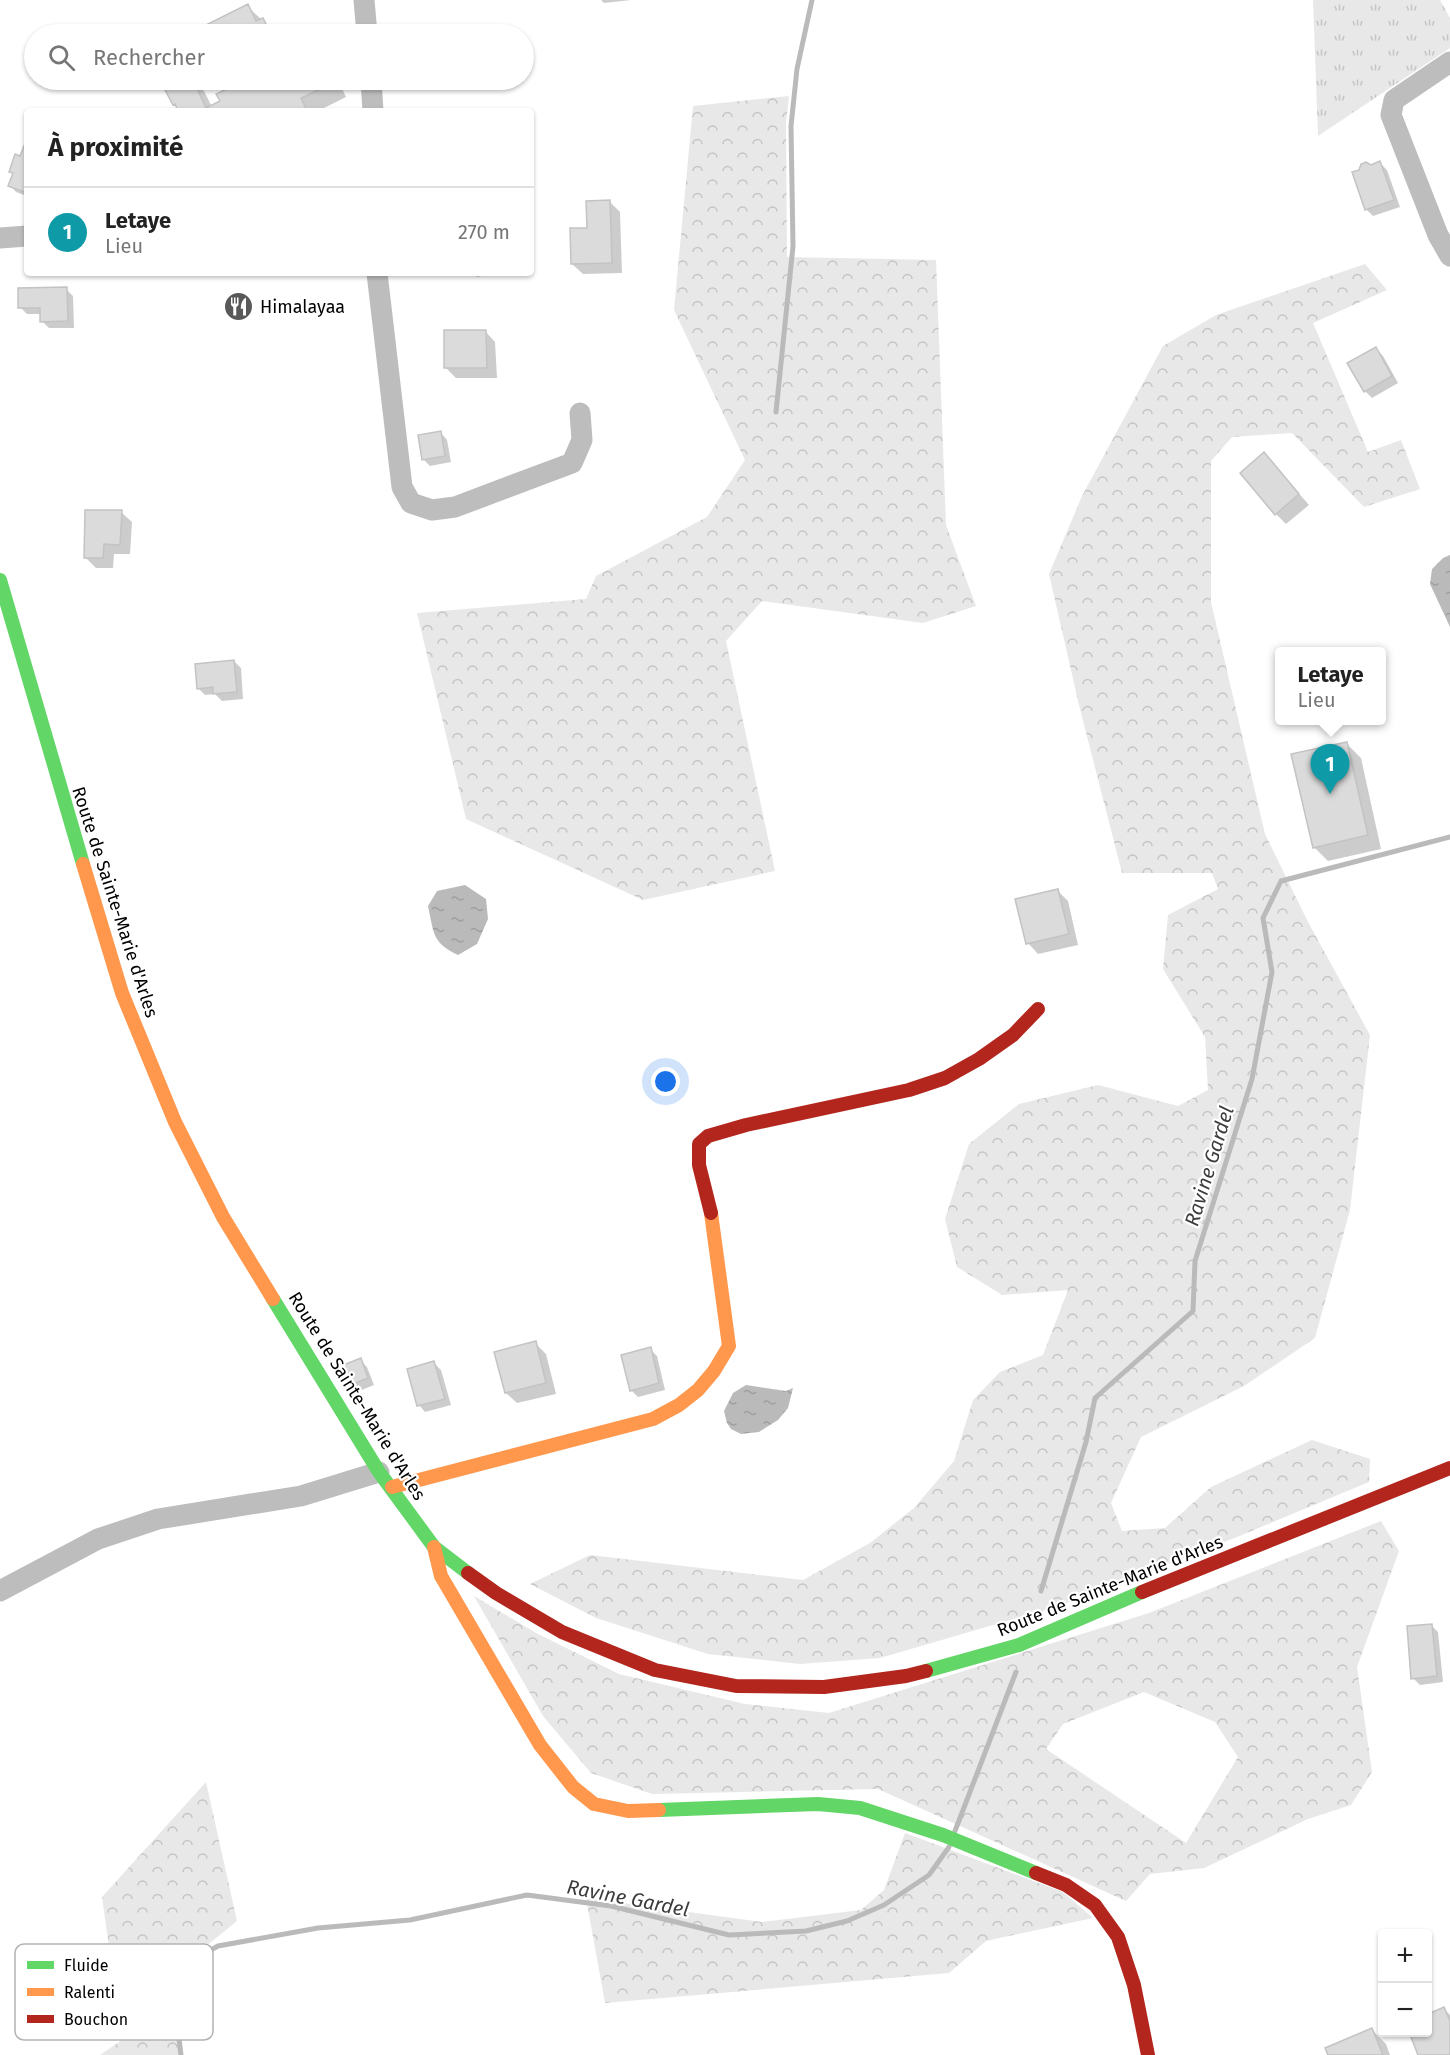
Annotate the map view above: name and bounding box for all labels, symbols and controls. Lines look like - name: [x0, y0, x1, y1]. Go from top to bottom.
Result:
- search box: [24, 24, 534, 90]
- icon: search: [45, 41, 78, 74]
- text: Rechercher: [93, 44, 205, 71]
- text: À proximité: [48, 132, 183, 163]
- text: Letaye: [105, 207, 171, 234]
- text: 1: [63, 220, 72, 244]
- text: 270 m: [458, 220, 510, 244]
- text: Lieu: [105, 234, 143, 258]
- restaurant icon: Himalayaa: [223, 291, 255, 323]
- place label: Himalayaa: [260, 296, 345, 318]
- popup: [1275, 647, 1386, 725]
- text: Letaye: [1297, 661, 1364, 688]
- text: Lieu: [1297, 688, 1336, 712]
- pin: 1: [1310, 744, 1350, 794]
- street label: Route de Sainte-Marie d'Arles: [67, 784, 163, 1020]
- your location: [651, 1067, 680, 1096]
- water label: Ravine Gardel: [1179, 1103, 1239, 1229]
- street label: Route de Sainte-Marie d'Arles: [284, 1288, 430, 1504]
- street label: Route de Sainte-Marie d'Arles: [994, 1531, 1226, 1641]
- water label: Ravine Gardel: [565, 1874, 691, 1922]
- map controls: [1378, 1929, 1432, 2037]
- button: +: [1378, 1929, 1432, 1983]
- legend: [15, 1944, 213, 2040]
- text: Fluide: [64, 1956, 109, 1975]
- text: Ralenti: [64, 1983, 115, 2002]
- button: −: [1378, 1983, 1432, 2037]
- text: Bouchon: [64, 2010, 128, 2029]

